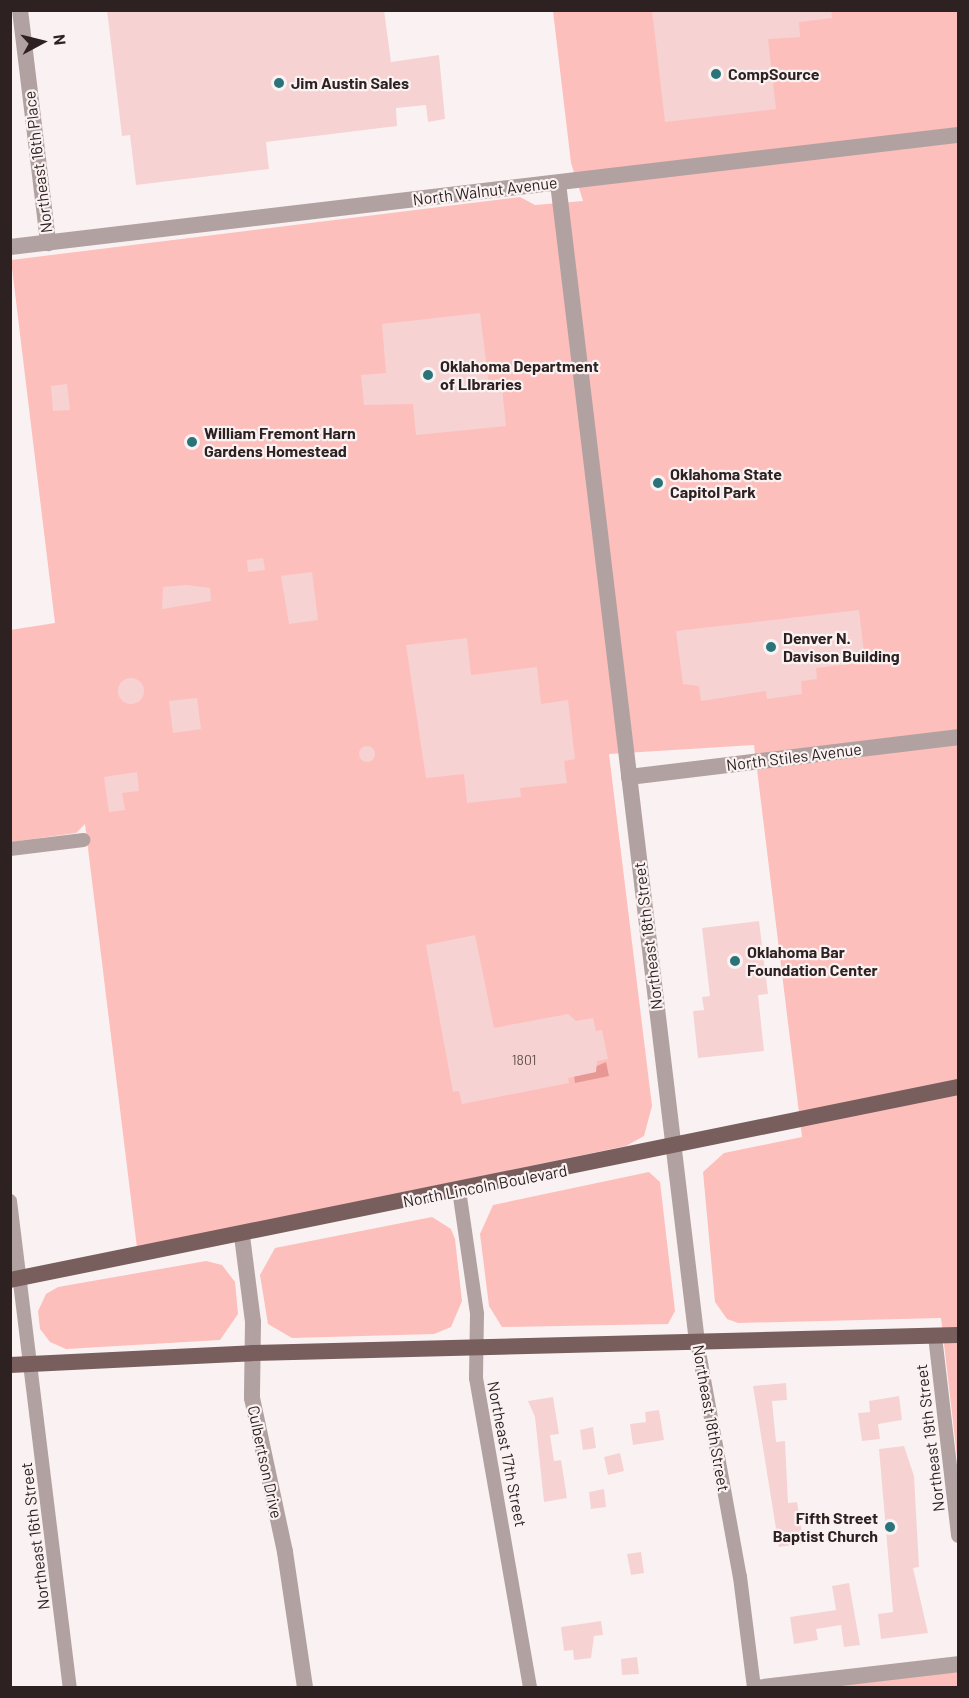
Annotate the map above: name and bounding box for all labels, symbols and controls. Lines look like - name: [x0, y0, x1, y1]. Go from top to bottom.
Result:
- north arrow: [12, 12, 72, 72]
- text: N: [50, 33, 70, 46]
- place label: CompSource: [728, 64, 819, 84]
- marker: CompSource: [709, 67, 723, 81]
- place label: Jim Austin Sales: [291, 73, 409, 93]
- marker: Jim Austin Sales: [272, 76, 286, 90]
- street label: Northeast 16th Place: [20, 90, 56, 234]
- street label: North Walnut Avenue: [412, 173, 558, 209]
- place label: Oklahoma Department of LIbraries: [440, 356, 599, 394]
- marker: Oklahoma Department of LIbraries: [421, 368, 435, 382]
- place label: William Fremont Harn Gardens Homestead: [204, 423, 356, 461]
- marker: William Fremont Harn Gardens Homestead: [185, 435, 199, 449]
- place label: Oklahoma State Capitol Park: [670, 464, 782, 502]
- marker: Oklahoma State Capitol Park: [651, 476, 665, 490]
- place label: Denver N. Davison Building: [783, 628, 900, 666]
- marker: Denver N. Davison Building: [764, 640, 778, 654]
- street label: North Stiles Avenue: [725, 739, 863, 775]
- street label: Northeast 18th Street: [629, 861, 667, 1011]
- place label: Oklahoma Bar Foundation Center: [747, 942, 878, 980]
- marker: Oklahoma Bar Foundation Center: [728, 954, 742, 968]
- house number: 1801: [512, 1052, 536, 1068]
- street label: North Lincoln Boulevard: [401, 1161, 569, 1211]
- street label: Northeast 18th Street: [689, 1343, 733, 1493]
- street label: Northeast 19th Street: [911, 1363, 949, 1513]
- street label: Northeast 17th Street: [483, 1380, 531, 1528]
- street label: Culbertson Drive: [244, 1404, 286, 1520]
- street label: Northeast 16th Street: [16, 1461, 54, 1611]
- place label: Fifth Street Baptist Church: [773, 1508, 878, 1546]
- marker: Fifth Street Baptist Church: [883, 1520, 897, 1534]

